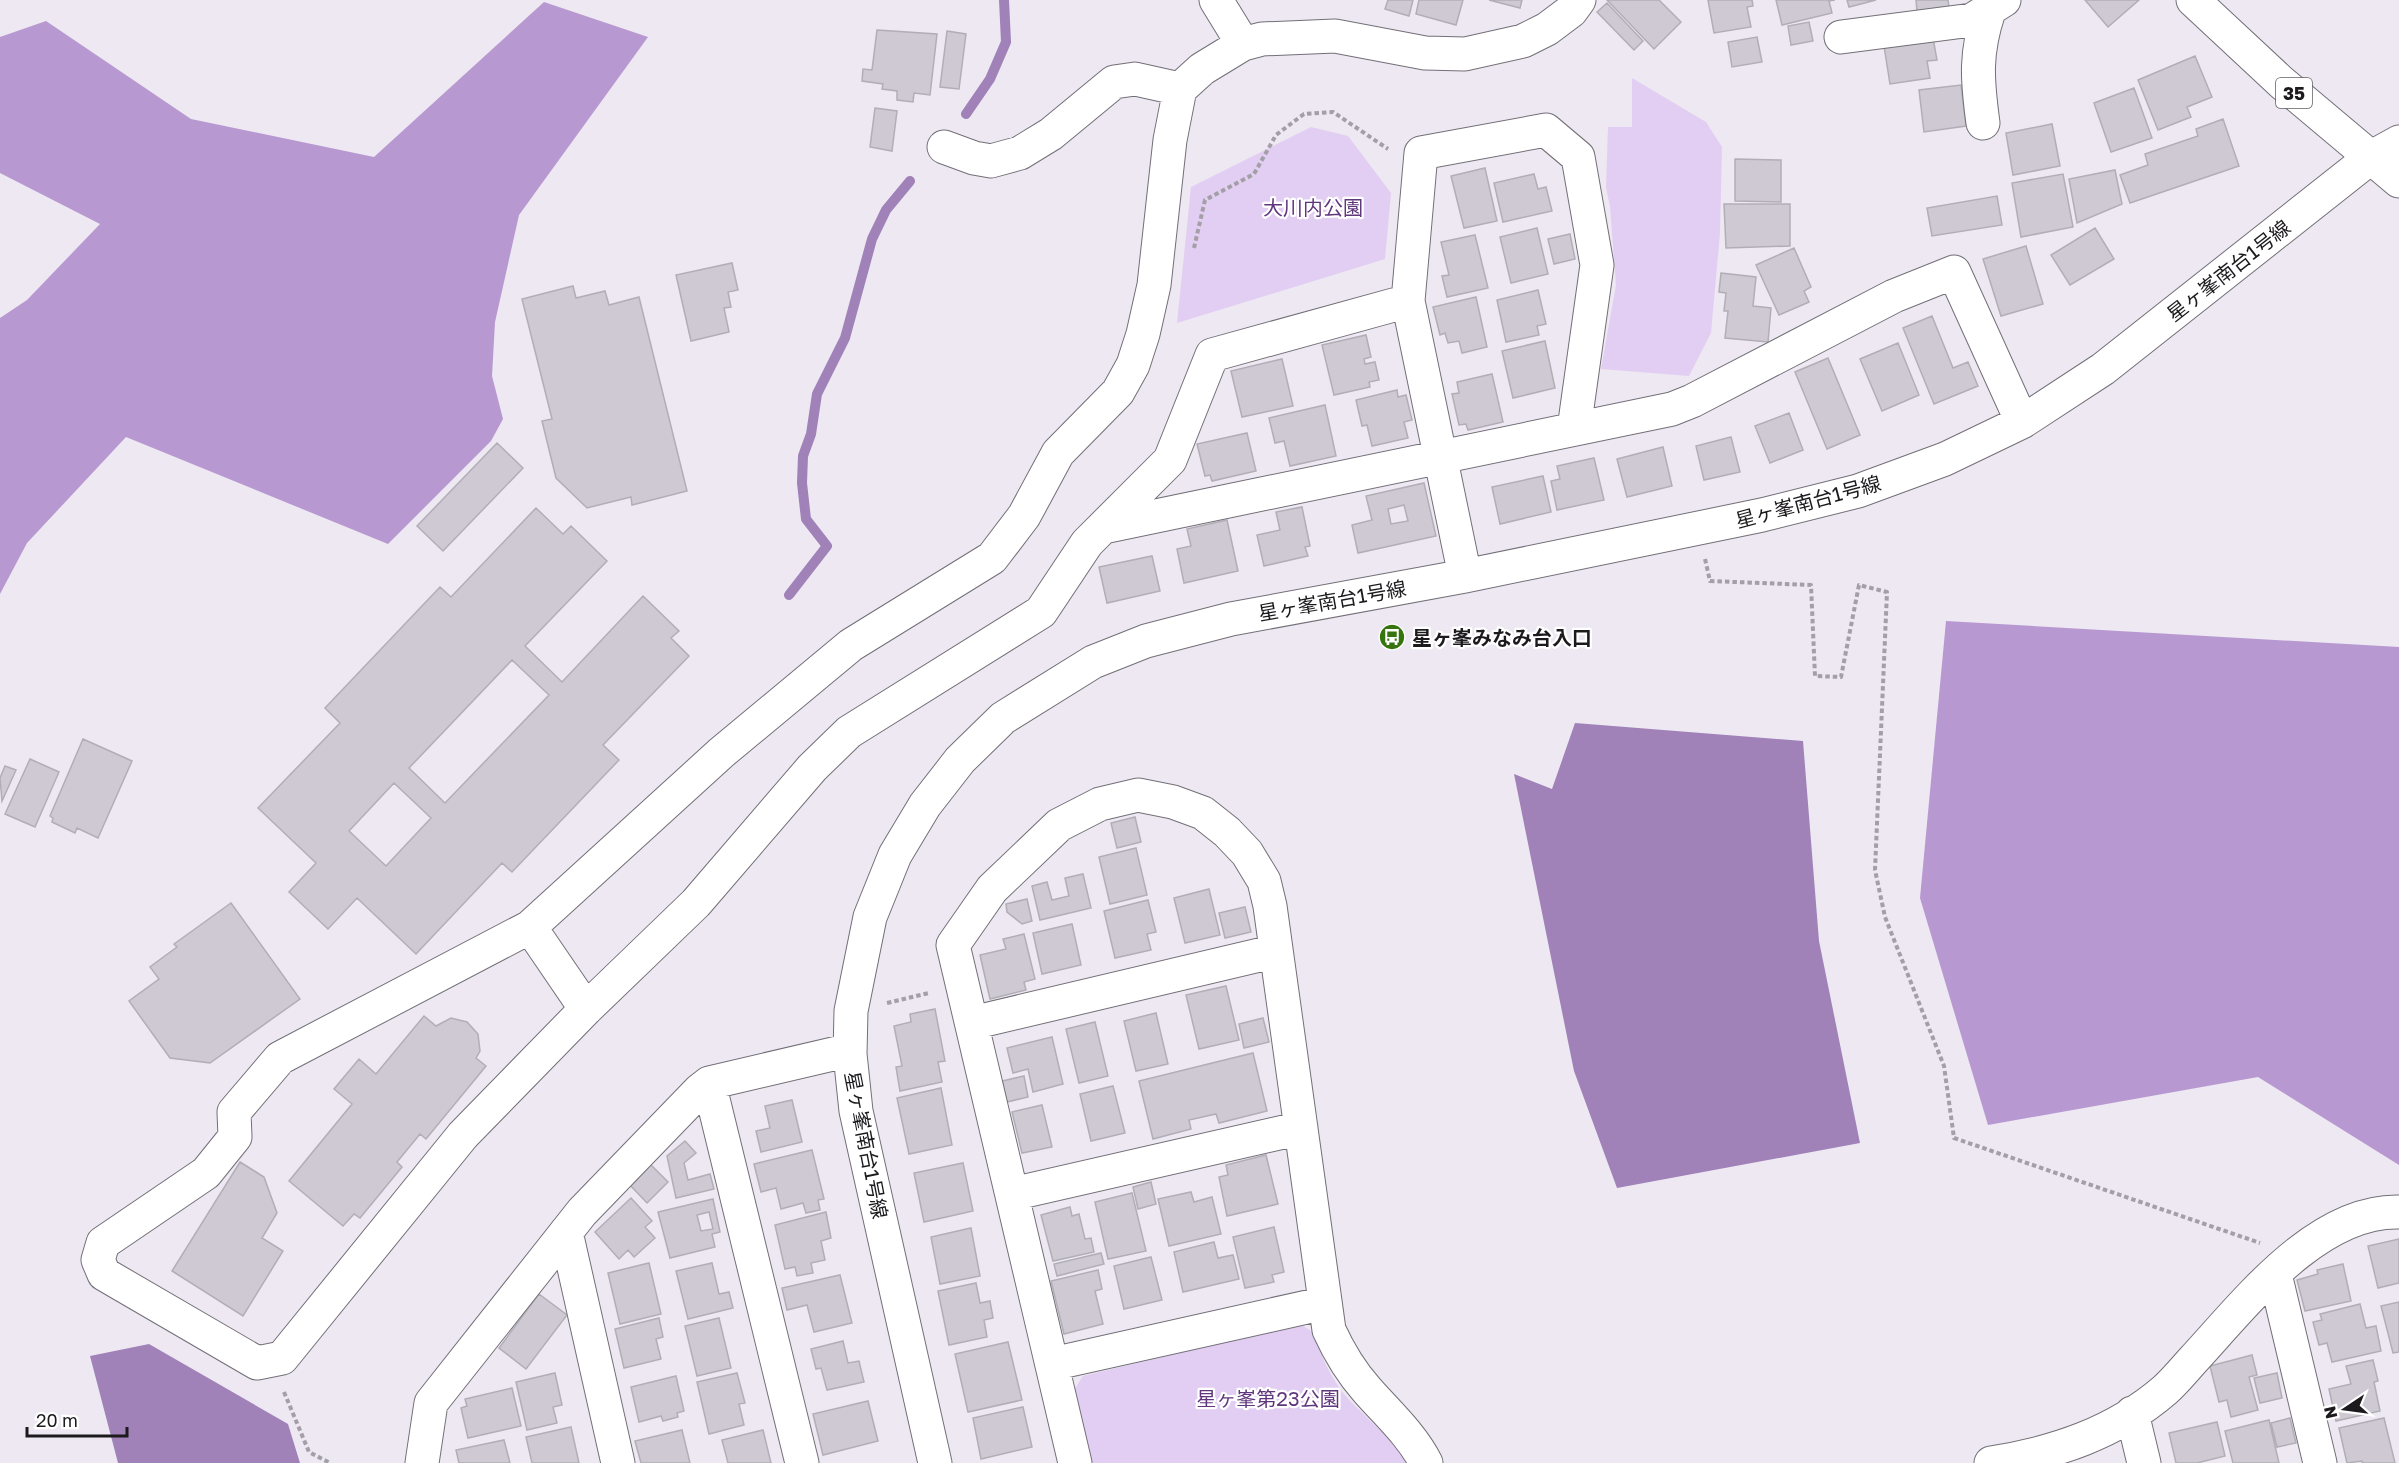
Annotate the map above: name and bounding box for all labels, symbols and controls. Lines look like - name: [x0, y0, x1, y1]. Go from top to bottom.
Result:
- road number: 35: [2276, 78, 2312, 108]
- park label: 大川内公園: [1263, 195, 1363, 219]
- street label: 星ヶ峯南台1号線: [2162, 214, 2294, 326]
- street label: 星ヶ峯南台1号線: [1733, 470, 1883, 532]
- street label: 星ヶ峯南台1号線: [1256, 575, 1408, 625]
- bus stop icon: 星ヶ峯みなみ台入口: [1377, 622, 1407, 652]
- place label: 星ヶ峯みなみ台入口: [1412, 625, 1592, 649]
- street label: 星ヶ峯南台1号線: [841, 1069, 893, 1221]
- north arrow: [2315, 1379, 2375, 1439]
- park label: 星ヶ峯第23公園: [1196, 1386, 1340, 1410]
- scale bar: [27, 1400, 128, 1438]
- text: N: [2319, 1404, 2341, 1421]
- text: 20 m: [36, 1409, 78, 1431]

